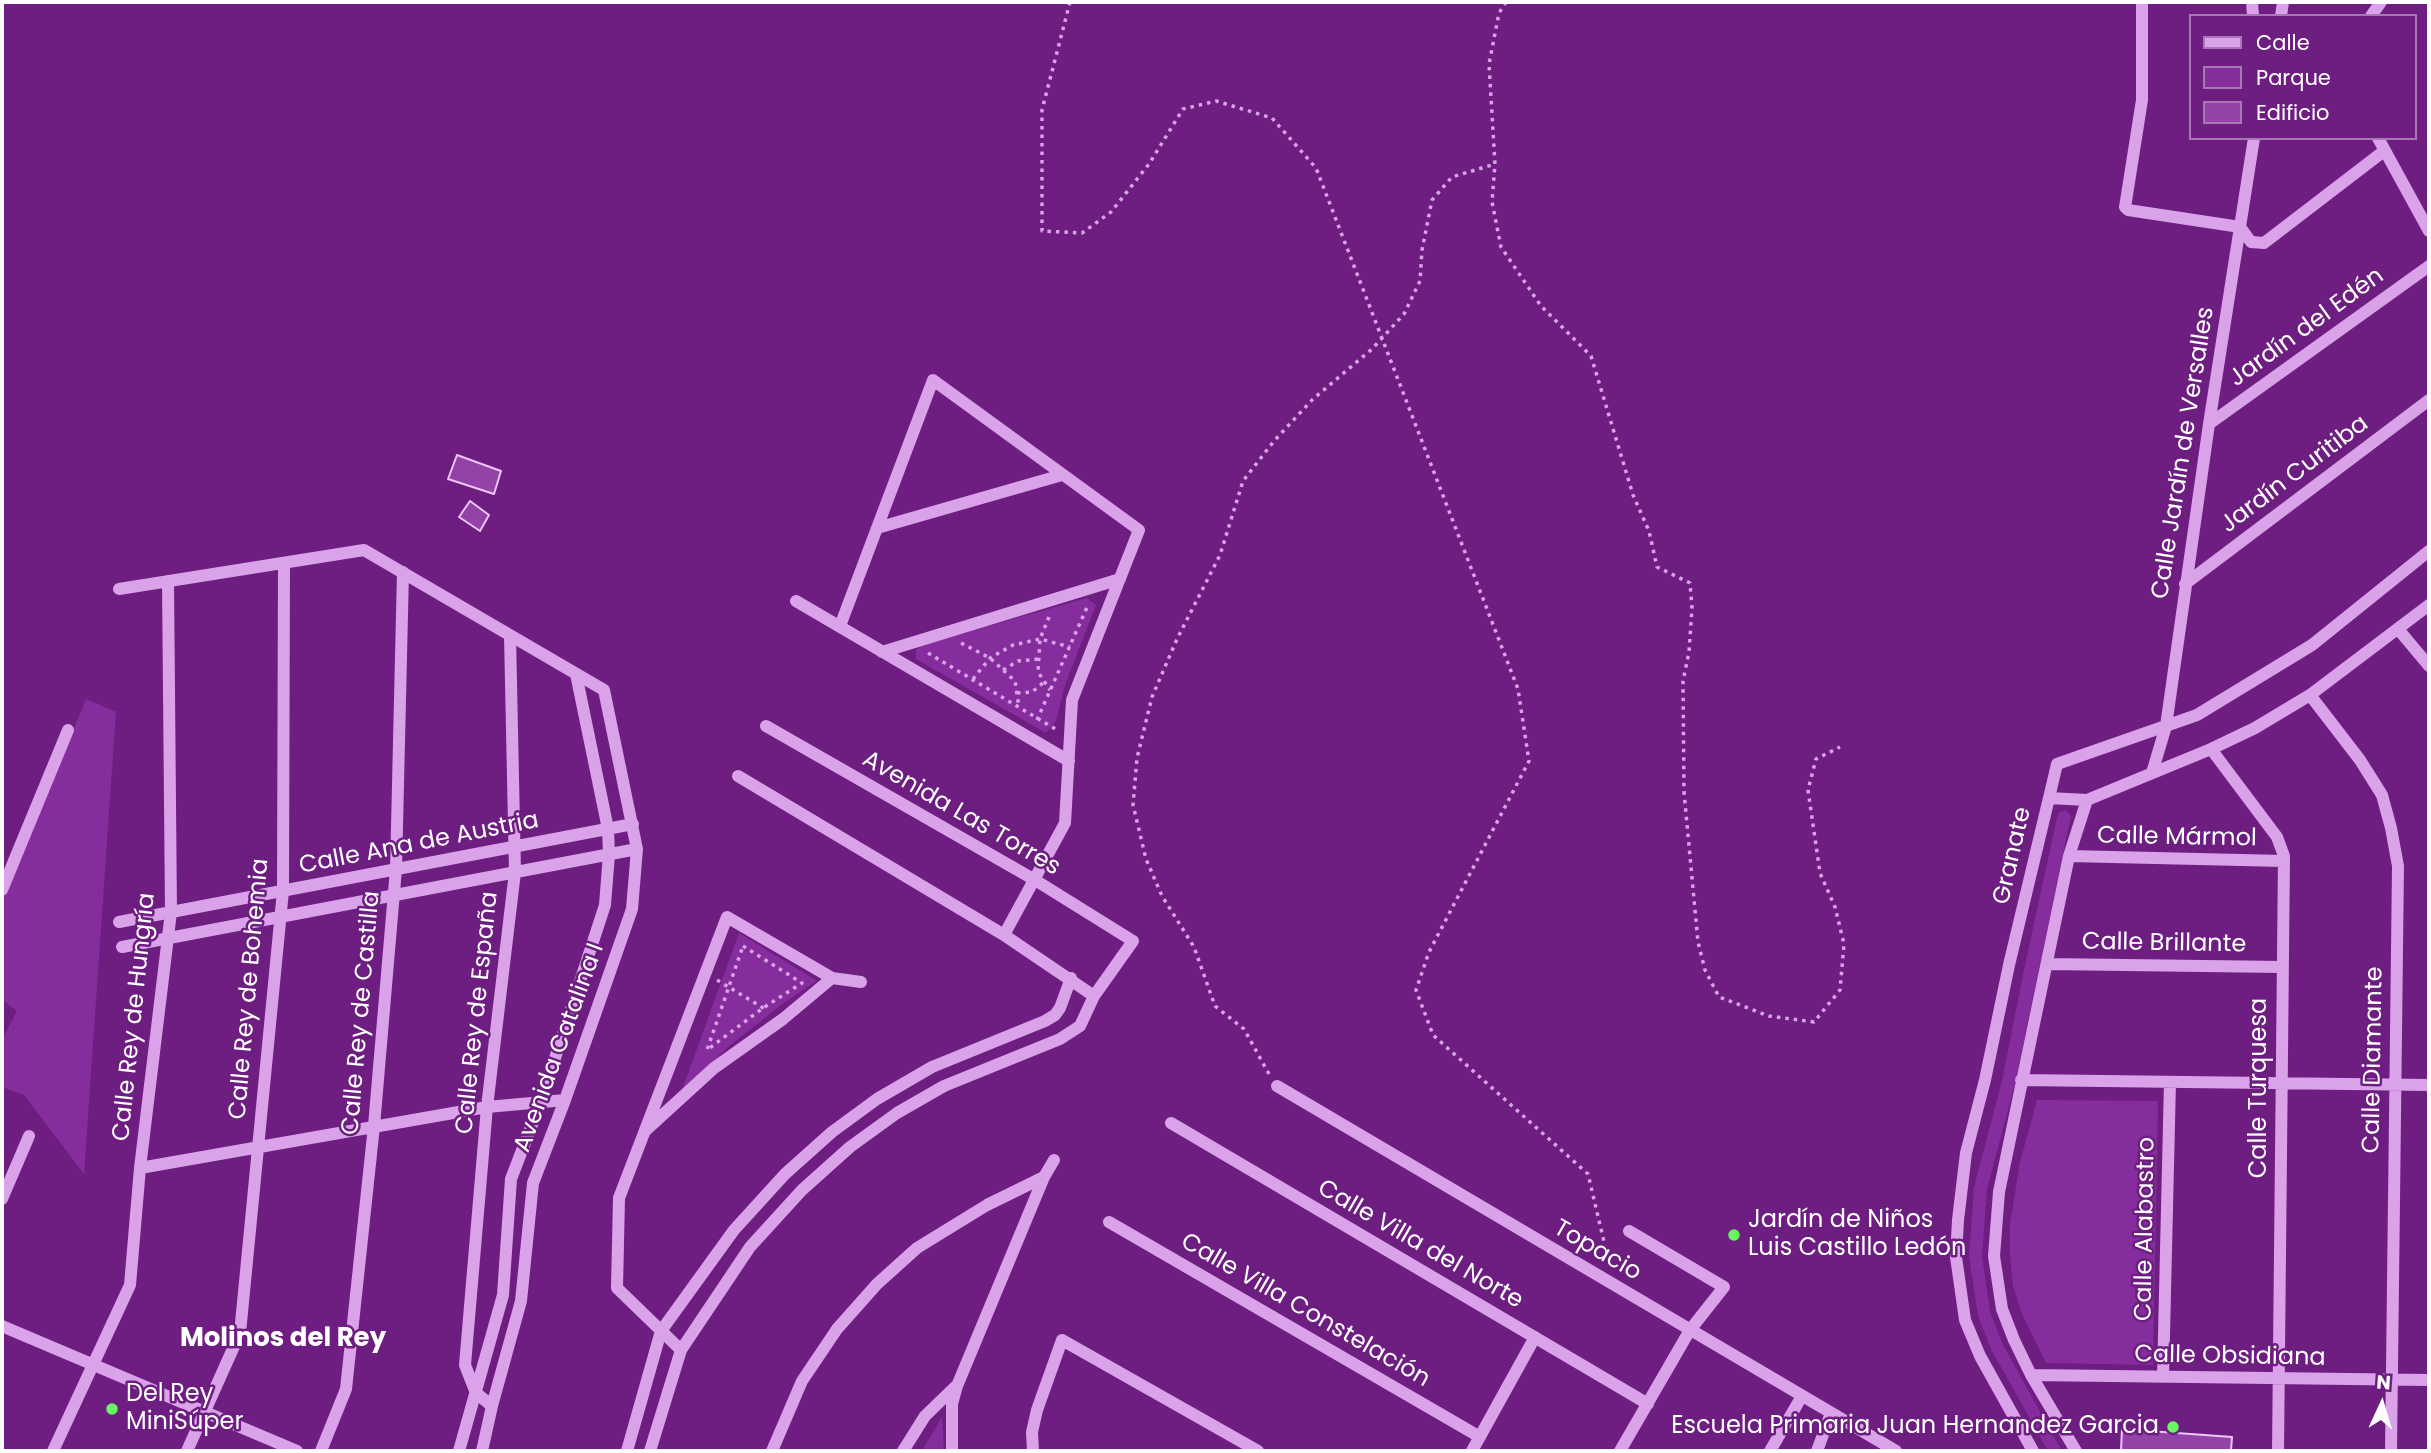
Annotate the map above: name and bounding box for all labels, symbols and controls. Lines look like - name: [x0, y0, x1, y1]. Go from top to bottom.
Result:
- legend: [2190, 14, 2417, 140]
- text: Calle: [2256, 28, 2310, 57]
- text: Parque: [2256, 63, 2331, 92]
- text: Edificio: [2256, 98, 2330, 127]
- street label: Jardín del Edén: [2224, 262, 2390, 394]
- street label: Calle Jardín de Versalles: [2147, 305, 2221, 601]
- street label: Jardín Curitiba: [2215, 410, 2375, 540]
- street label: Avenida Las Torres: [857, 746, 1065, 882]
- street label: Granate: [1988, 805, 2038, 907]
- street label: Calle Ana de Austria: [297, 807, 541, 881]
- street label: Calle Mármol: [2097, 822, 2257, 854]
- street label: Calle Rey de Bohemia: [224, 857, 276, 1121]
- street label: Calle Rey de Castilla: [337, 890, 387, 1136]
- street label: Calle Rey de España: [451, 890, 505, 1136]
- street label: Calle Rey de Hungría: [108, 891, 162, 1143]
- street label: Calle Brillante: [2082, 928, 2246, 960]
- street label: Avenida Catalina I: [509, 940, 611, 1156]
- street label: Calle Diamante: [2358, 966, 2390, 1154]
- street label: Calle Turquesa: [2246, 998, 2274, 1178]
- street label: Calle Alabastro: [2130, 1137, 2162, 1321]
- street label: Calle Villa del Norte: [1312, 1174, 1528, 1316]
- place label: Jardín de Niños Luis Castillo Ledón: [1748, 1207, 1966, 1263]
- street label: Topacio: [1548, 1214, 1646, 1288]
- marker: Jardín de Niños Luis Castillo Ledón: [1726, 1227, 1742, 1243]
- street label: Calle Villa Constelación: [1175, 1228, 1435, 1394]
- district label: Molinos del Rey: [180, 1323, 386, 1355]
- street label: Calle Obsidiana: [2134, 1341, 2326, 1373]
- north arrow: [2347, 1369, 2417, 1439]
- text: N: [2375, 1369, 2392, 1397]
- place label: Del Rey MiniSúper: [126, 1381, 243, 1437]
- marker: Del Rey MiniSúper: [104, 1401, 120, 1417]
- place label: Escuela Primaria Juan Hernandez Garcia: [1671, 1413, 2159, 1441]
- marker: Escuela Primaria Juan Hernandez Garcia: [2165, 1419, 2181, 1435]

